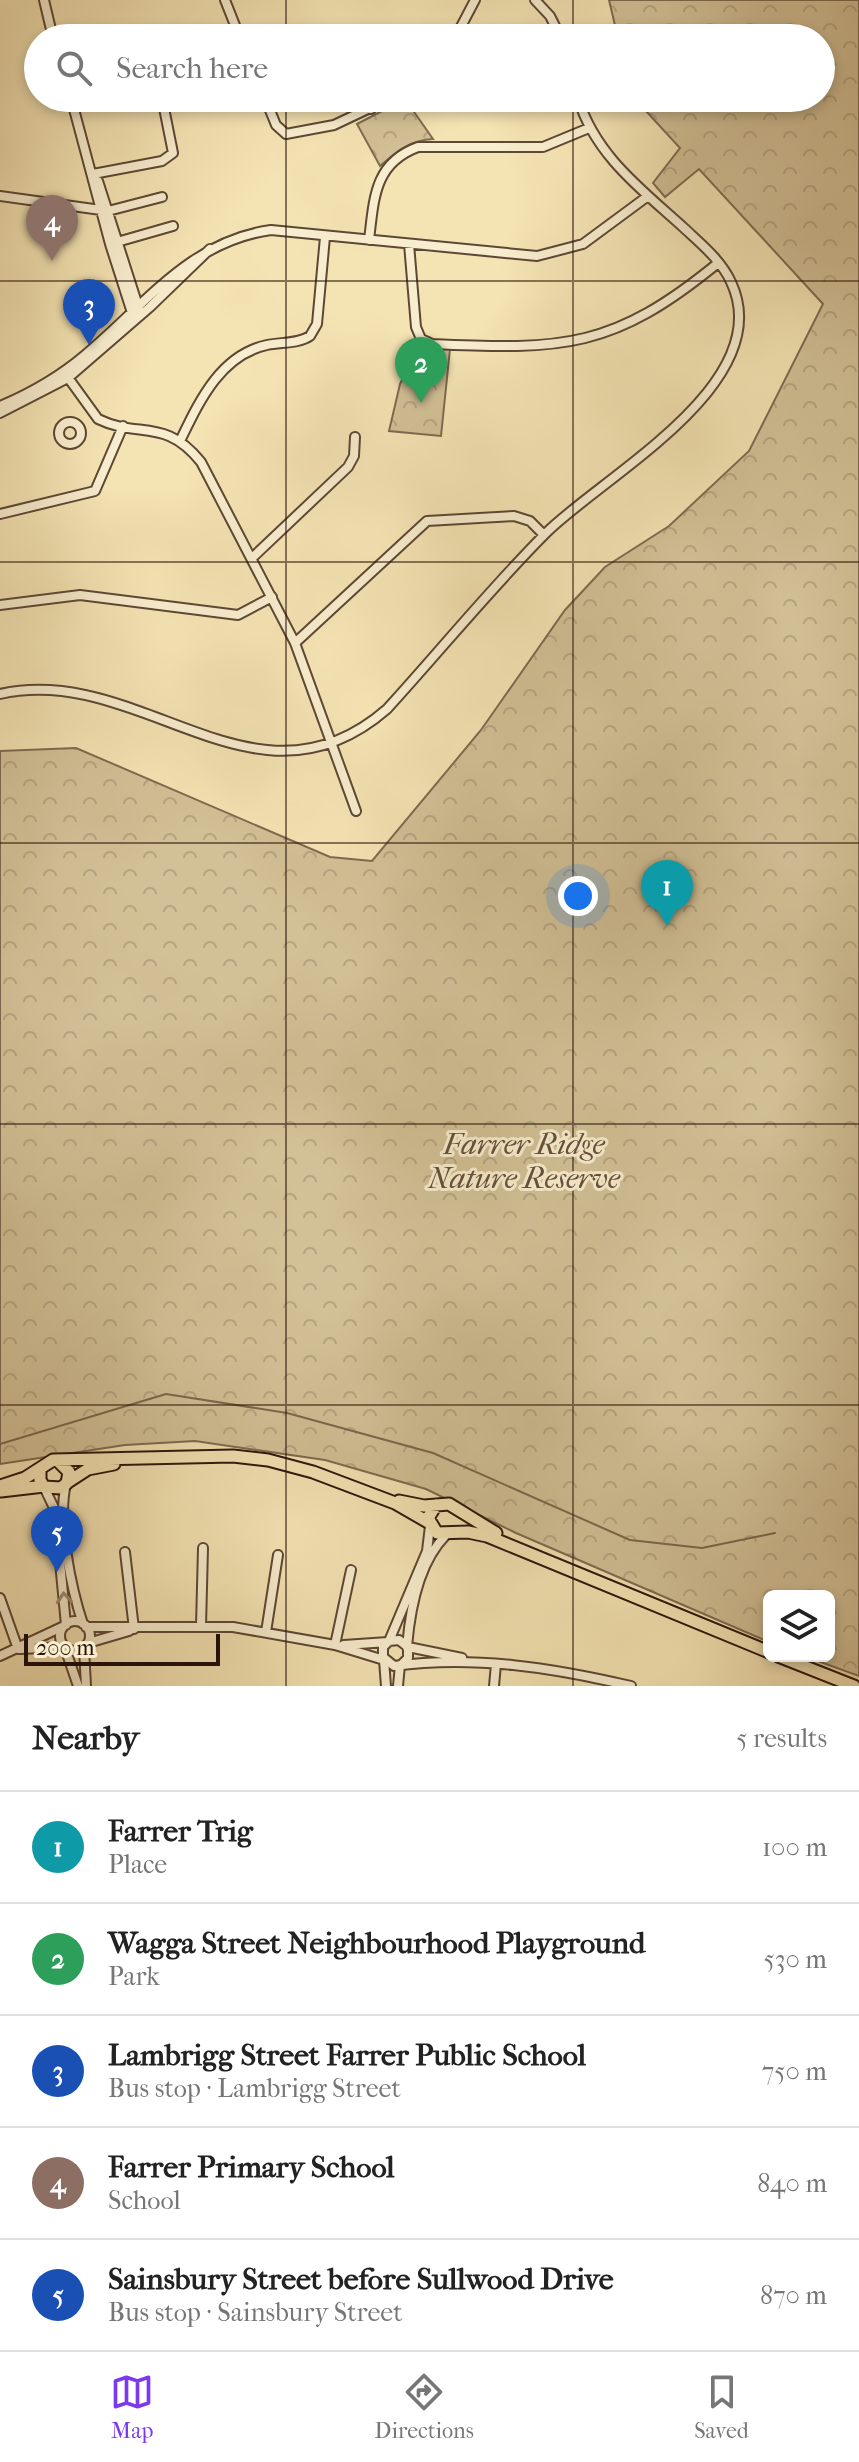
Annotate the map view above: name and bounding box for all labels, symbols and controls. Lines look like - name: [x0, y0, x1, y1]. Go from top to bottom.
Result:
- search box: [24, 24, 835, 112]
- icon: search: [52, 46, 96, 90]
- text: Search here: [116, 51, 268, 86]
- pin: 4: [26, 195, 78, 261]
- pin: 3: [63, 279, 115, 345]
- pin: 2: [395, 337, 447, 403]
- pin: 1: [641, 860, 693, 926]
- your location: [558, 876, 598, 916]
- park label: Farrer Ridge Nature Reserve: [427, 1127, 621, 1196]
- pin: 5: [31, 1506, 83, 1572]
- map controls: [763, 1590, 835, 1662]
- button: layers: [763, 1590, 835, 1662]
- one-way arrow: [55, 1591, 72, 1604]
- scale bar: [24, 1630, 220, 1666]
- text: 200 m: [36, 1635, 95, 1661]
- text: Nearby: [32, 1718, 139, 1758]
- text: 5 results: [736, 1723, 827, 1754]
- text: Farrer Trig: [108, 1814, 253, 1849]
- text: 1: [53, 1832, 63, 1863]
- text: 100 m: [762, 1832, 827, 1863]
- text: Place: [108, 1849, 167, 1880]
- text: Wagga Street Neighbourhood Playground: [108, 1926, 645, 1961]
- text: 2: [51, 1944, 65, 1975]
- text: 530 m: [764, 1944, 827, 1975]
- text: Park: [108, 1961, 160, 1992]
- text: Lambrigg Street Farrer Public School: [108, 2038, 586, 2073]
- text: 3: [53, 2056, 63, 2087]
- text: 750 m: [762, 2056, 827, 2087]
- text: Bus stop · Lambrigg Street: [108, 2073, 401, 2104]
- text: Farrer Primary School: [108, 2150, 395, 2185]
- text: 4: [50, 2168, 66, 2199]
- text: 840 m: [757, 2168, 827, 2199]
- text: School: [108, 2185, 181, 2216]
- text: Sainsbury Street before Sullwood Drive: [108, 2262, 614, 2297]
- text: 5: [52, 2280, 64, 2311]
- text: 870 m: [760, 2280, 827, 2311]
- text: Bus stop · Sainsbury Street: [108, 2297, 402, 2328]
- tab: Map: [110, 2370, 154, 2444]
- tab: Directions: [375, 2370, 474, 2444]
- tab: Saved: [694, 2370, 749, 2444]

